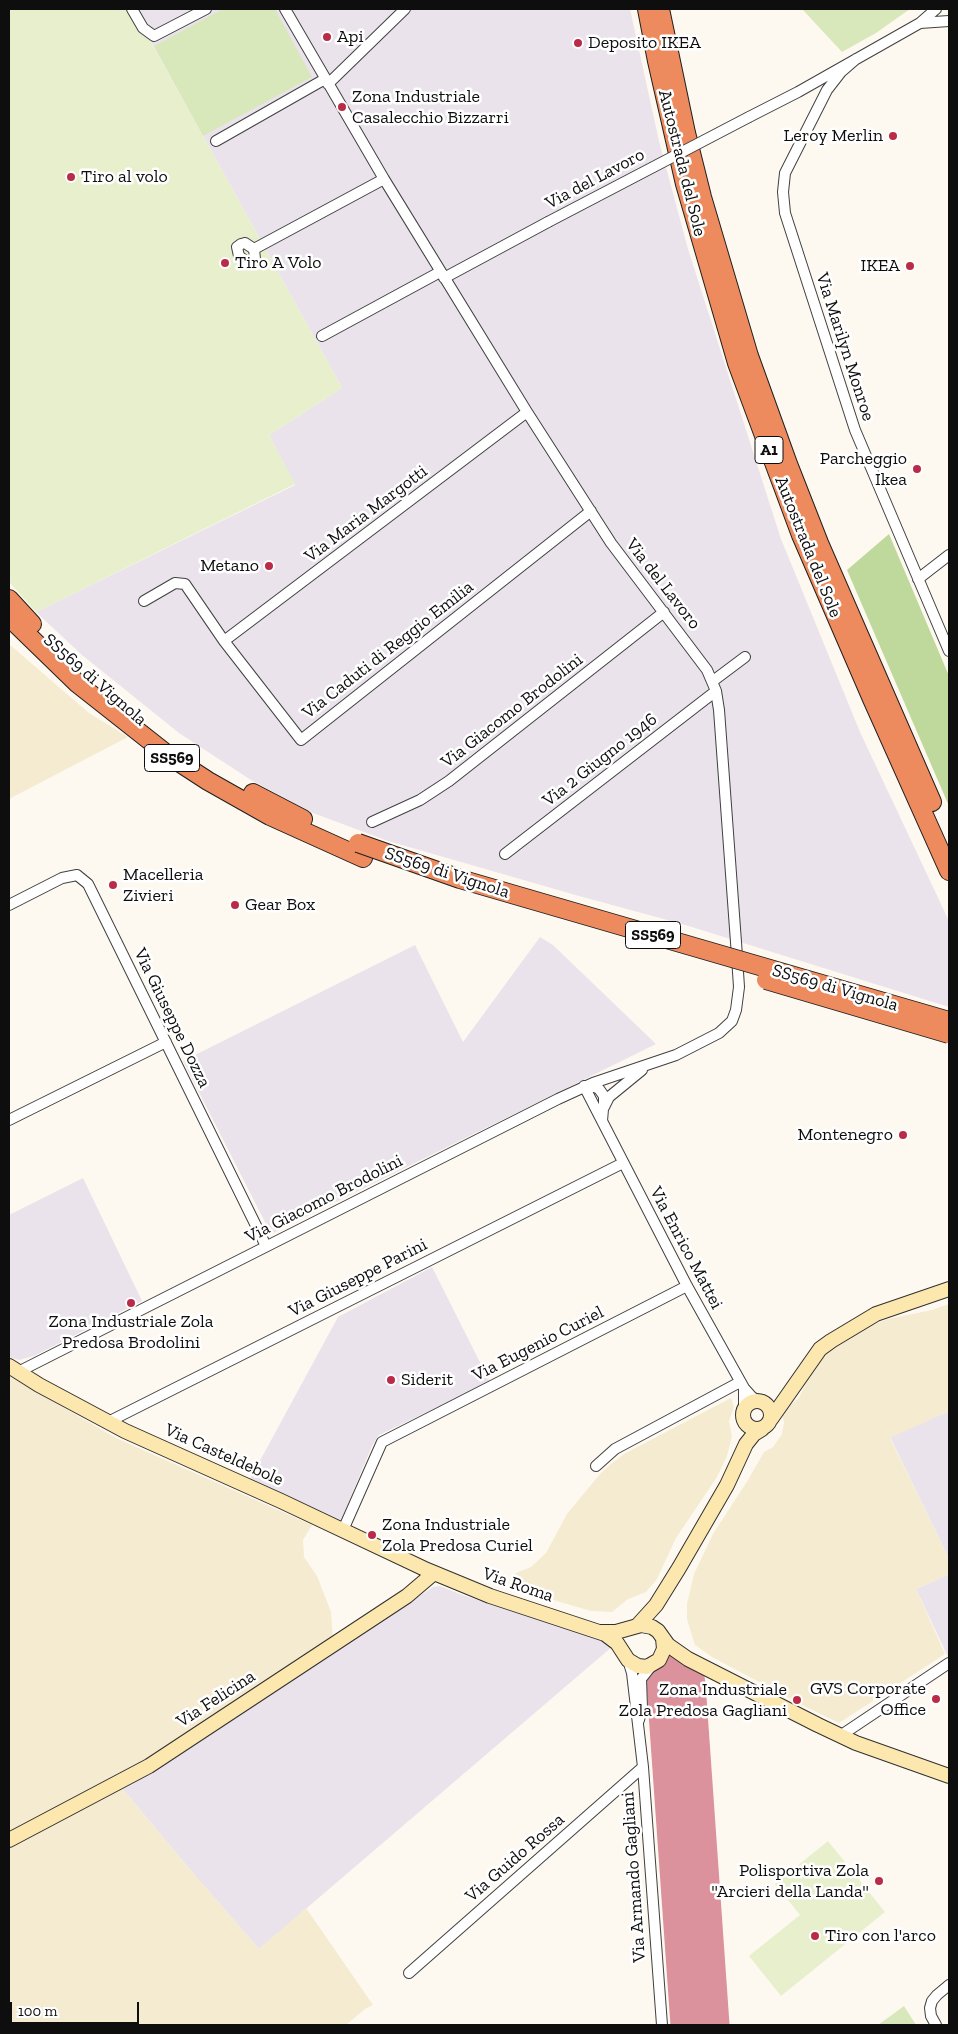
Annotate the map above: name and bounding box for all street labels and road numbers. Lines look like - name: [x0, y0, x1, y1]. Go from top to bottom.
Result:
- street label: Autostrada del Sole: [653, 88, 711, 238]
- street label: Via del Lavoro: [542, 144, 648, 214]
- street label: Via Marilyn Monroe: [811, 270, 879, 424]
- road number: A1: [755, 436, 783, 464]
- street label: Via Maria Margotti: [300, 461, 432, 567]
- street label: Autostrada del Sole: [770, 473, 846, 621]
- street label: Via del Lavoro: [621, 534, 705, 634]
- street label: Via Caduti di Reggio Emilia: [298, 576, 478, 724]
- street label: SS569 di Vignola: [39, 629, 151, 731]
- street label: Via Giacomo Brodolini: [437, 649, 587, 773]
- street label: Via 2 Giugno 1946: [538, 709, 662, 811]
- road number: SS569: [144, 744, 200, 771]
- street label: SS569 di Vignola: [382, 843, 512, 903]
- road number: SS569: [626, 922, 680, 948]
- street label: Via Giuseppe Dozza: [129, 945, 215, 1091]
- street label: SS569 di Vignola: [770, 960, 900, 1016]
- street label: Via Giacomo Brodolini: [242, 1150, 406, 1248]
- street label: Via Enrico Mattei: [645, 1183, 727, 1313]
- street label: Via Giuseppe Parini: [285, 1234, 431, 1322]
- street label: Via Eugenio Curiel: [469, 1302, 607, 1386]
- street label: Via Casteldebole: [161, 1419, 287, 1491]
- street label: Via Roma: [480, 1563, 556, 1607]
- street label: Via Felicina: [173, 1666, 259, 1732]
- street label: Via Armando Gagliani: [617, 1791, 651, 1963]
- street label: Via Guido Rossa: [461, 1809, 569, 1907]

